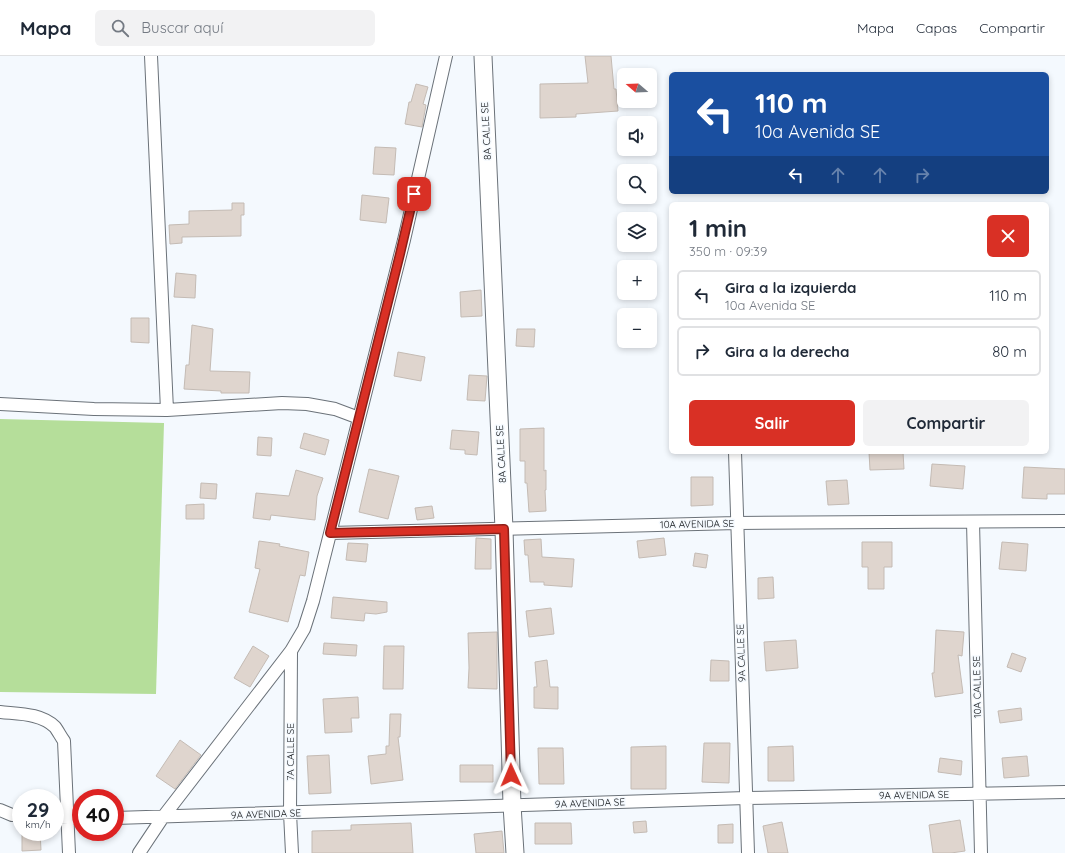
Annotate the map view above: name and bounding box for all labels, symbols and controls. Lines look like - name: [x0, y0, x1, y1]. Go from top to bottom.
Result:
- search box: [95, 10, 375, 46]
- text: Mapa: [20, 16, 71, 40]
- icon: search: [109, 17, 131, 39]
- text: Buscar aquí: [141, 18, 223, 37]
- text: Mapa: [857, 19, 894, 37]
- text: Capas: [916, 19, 957, 37]
- text: Compartir: [979, 19, 1045, 37]
- north arrow: [617, 68, 657, 108]
- map controls: [617, 68, 657, 348]
- text: 110 m: [755, 85, 828, 120]
- icon: left: [689, 88, 741, 140]
- street label: 8A CALLE SE: [478, 101, 494, 160]
- button: sound: [617, 116, 657, 156]
- text: 10a Avenida SE: [755, 120, 880, 143]
- button: search: [617, 164, 657, 204]
- icon: left: [785, 164, 807, 186]
- icon: ahead: [827, 164, 849, 186]
- icon: ahead: [869, 164, 891, 186]
- icon: right: [911, 164, 933, 186]
- pin: [397, 177, 431, 211]
- icon: arrive: [403, 183, 425, 205]
- button: layers: [617, 212, 657, 252]
- text: 1 min: [689, 213, 747, 243]
- button: close: [987, 215, 1029, 257]
- text: 350 m · 09:39: [689, 243, 767, 259]
- button: +: [617, 260, 657, 300]
- text: Gira a la izquierda: [725, 278, 857, 297]
- icon: left: [691, 284, 713, 306]
- text: 110 m: [989, 286, 1027, 305]
- text: 10a Avenida SE: [725, 297, 815, 313]
- button: −: [617, 308, 657, 348]
- icon: right: [691, 340, 713, 362]
- text: Gira a la derecha: [725, 342, 850, 361]
- text: 80 m: [992, 342, 1027, 361]
- button: Salir: [689, 400, 855, 446]
- button: Compartir: [863, 400, 1029, 446]
- street label: 8A CALLE SE: [493, 424, 509, 483]
- street label: 10A AVENIDA SE: [660, 517, 734, 531]
- street label: 9A CALLE SE: [733, 623, 749, 682]
- street label: 10A CALLE SE: [970, 655, 984, 718]
- street label: 7A CALLE SE: [284, 723, 297, 781]
- position arrow: [490, 754, 532, 796]
- street label: 9A AVENIDA SE: [879, 788, 949, 802]
- speed limit sign: 40: [72, 789, 124, 841]
- street label: 9A AVENIDA SE: [555, 795, 626, 811]
- text: 29: [27, 797, 49, 822]
- street label: 9A AVENIDA SE: [231, 806, 302, 822]
- text: km/h: [25, 818, 51, 831]

